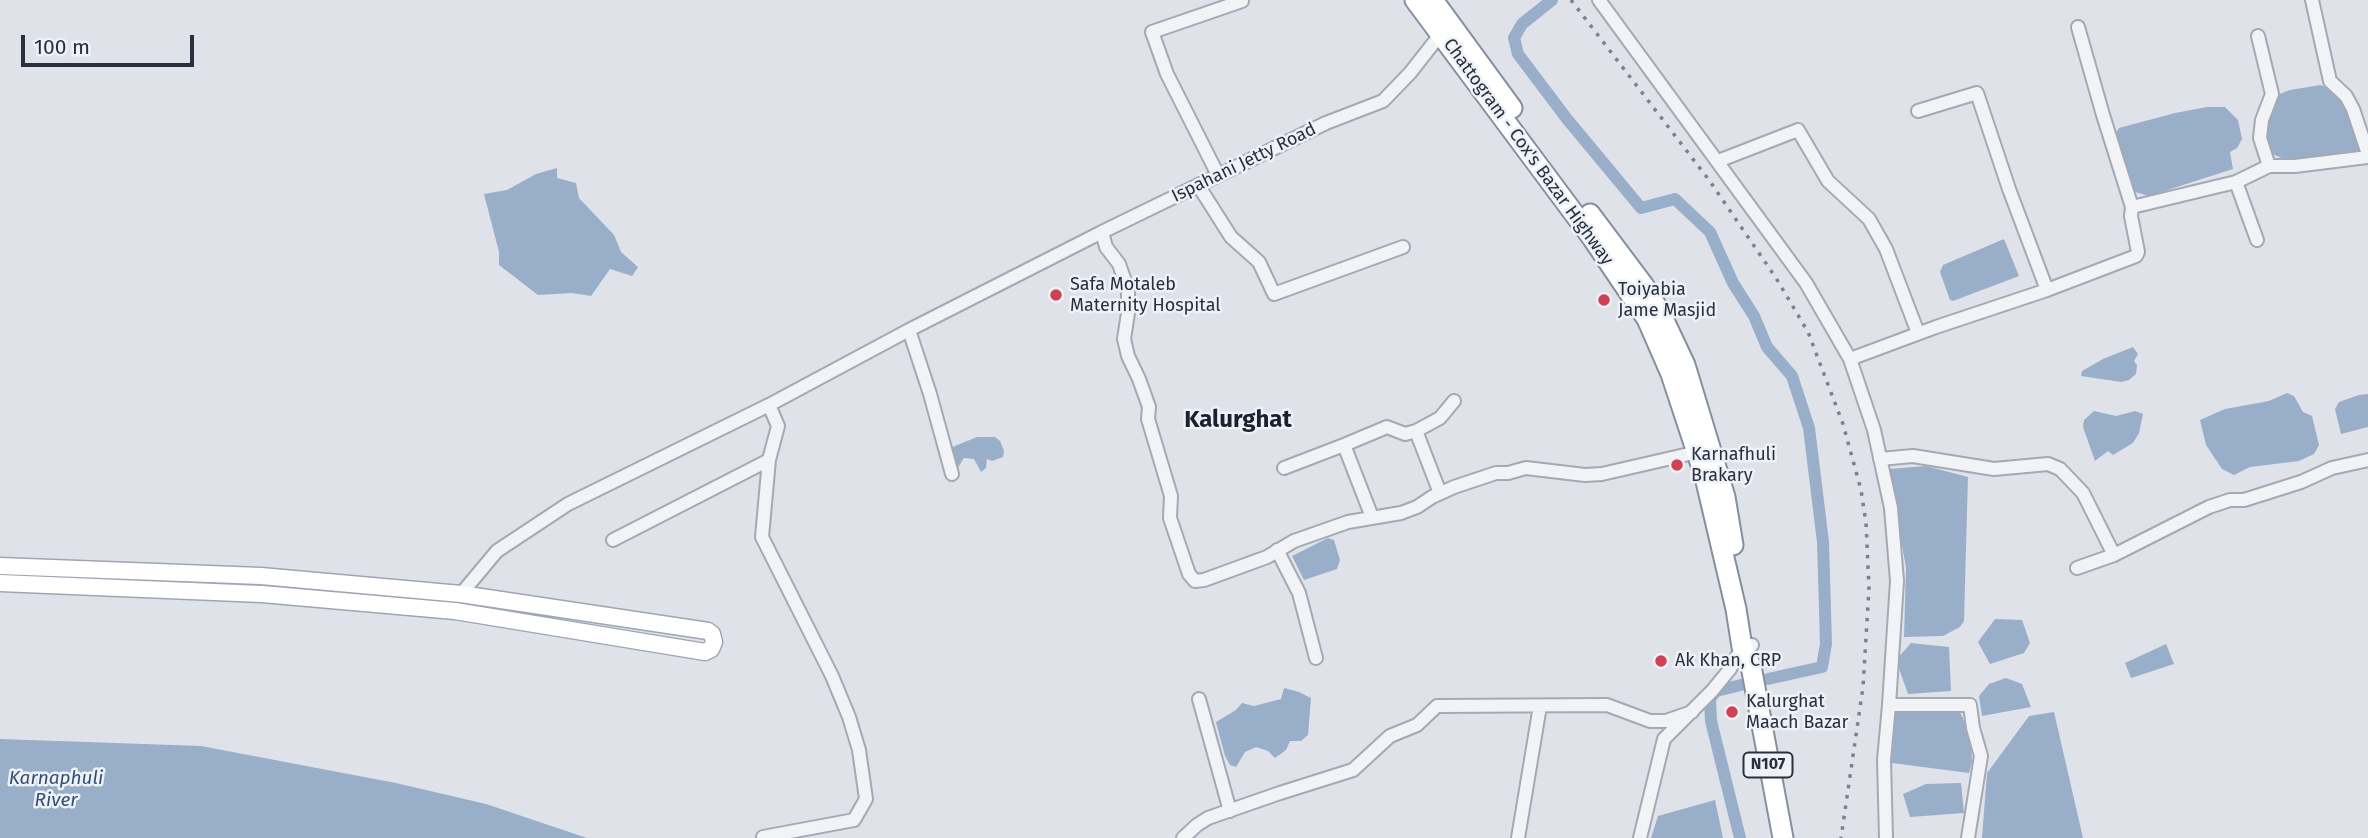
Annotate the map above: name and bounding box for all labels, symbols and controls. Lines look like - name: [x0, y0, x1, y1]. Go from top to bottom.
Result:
- scale bar: [24, 21, 198, 65]
- text: 100 m: [34, 34, 90, 60]
- street label: Chattogram - Cox's Bazar Highway: [1438, 34, 1618, 270]
- street label: Ispahani Jetty Road: [1168, 119, 1320, 207]
- place label: Safa Motaleb Maternity Hospital: [1070, 274, 1221, 316]
- place label: Toiyabia Jame Masjid: [1618, 279, 1716, 322]
- marker: Safa Motaleb Maternity Hospital: [1048, 287, 1064, 303]
- marker: Toiyabia Jame Masjid: [1596, 292, 1612, 308]
- district label: Kalurghat: [1184, 406, 1292, 434]
- place label: Karnafhuli Brakary: [1691, 444, 1776, 486]
- marker: Karnafhuli Brakary: [1669, 457, 1685, 473]
- place label: Ak Khan, CRP: [1675, 650, 1781, 672]
- marker: Ak Khan, CRP: [1653, 653, 1669, 669]
- place label: Kalurghat Maach Bazar: [1746, 691, 1848, 734]
- marker: Kalurghat Maach Bazar: [1724, 704, 1740, 720]
- road number: N107: [1744, 752, 1792, 778]
- water label: Karnaphuli River: [9, 768, 103, 812]

